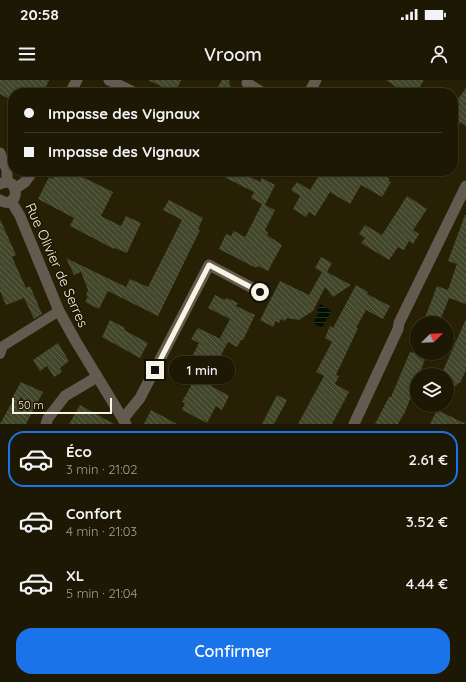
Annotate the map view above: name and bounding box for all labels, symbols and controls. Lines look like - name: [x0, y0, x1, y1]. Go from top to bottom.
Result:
- text: 20:58: [20, 5, 59, 24]
- icon: menu: [16, 43, 38, 65]
- text: Vroom: [204, 43, 262, 66]
- icon: person: [428, 43, 450, 65]
- text: Impasse des Vignaux: [48, 104, 200, 123]
- text: Impasse des Vignaux: [48, 142, 200, 161]
- street label: Rue Olivier de Serres: [21, 200, 93, 330]
- route start: [251, 283, 269, 301]
- north arrow: [410, 316, 454, 360]
- map controls: [410, 316, 454, 412]
- callout: 1 min: [169, 356, 235, 384]
- route end: [146, 361, 164, 379]
- text: 1 min: [186, 362, 218, 378]
- button: layers: [410, 368, 454, 412]
- scale bar: [12, 396, 112, 415]
- text: 50 m: [18, 398, 44, 412]
- icon: car: [18, 441, 54, 477]
- text: Éco: [66, 442, 92, 461]
- text: 2.61 €: [409, 450, 448, 469]
- text: 3 min · 21:02: [66, 461, 138, 477]
- icon: car: [18, 503, 54, 539]
- text: Confort: [66, 504, 122, 523]
- text: 3.52 €: [406, 512, 448, 531]
- text: 4 min · 21:03: [66, 523, 137, 539]
- icon: car: [18, 565, 54, 601]
- text: XL: [66, 566, 84, 585]
- text: 4.44 €: [406, 574, 448, 593]
- text: 5 min · 21:04: [66, 585, 137, 601]
- button: Confirmer: [16, 628, 450, 674]

